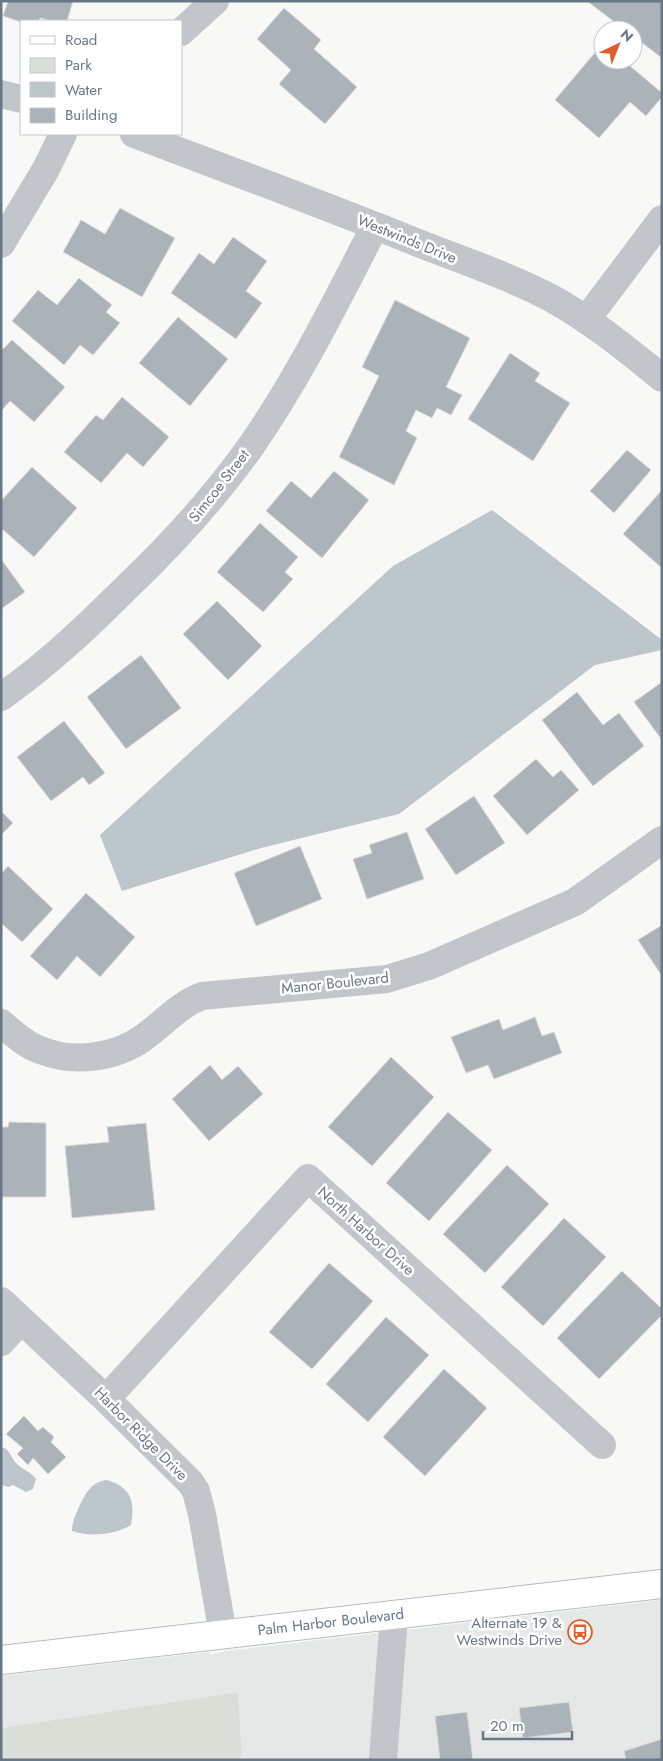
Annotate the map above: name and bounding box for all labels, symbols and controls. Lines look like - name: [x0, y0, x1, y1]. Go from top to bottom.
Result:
- legend: [20, 20, 182, 135]
- north arrow: [593, 20, 643, 70]
- text: N: [616, 24, 638, 47]
- text: Road: [65, 29, 97, 51]
- text: Park: [65, 54, 92, 76]
- text: Water: [65, 79, 103, 101]
- text: Building: [65, 104, 117, 126]
- street label: Westwinds Drive: [354, 209, 460, 269]
- street label: Simcoe Street: [183, 445, 255, 527]
- street label: Manor Boulevard: [280, 966, 390, 1000]
- street label: North Harbor Drive: [313, 1181, 420, 1281]
- street label: Harbor Ridge Drive: [89, 1382, 193, 1486]
- street label: Palm Harbor Boulevard: [256, 1603, 405, 1641]
- place label: Alternate 19 & Westwinds Drive: [457, 1612, 562, 1651]
- bus stop icon: Alternate 19 & Westwinds Drive: [567, 1619, 593, 1645]
- scale bar: [483, 1708, 572, 1740]
- text: 20 m: [490, 1715, 524, 1737]

